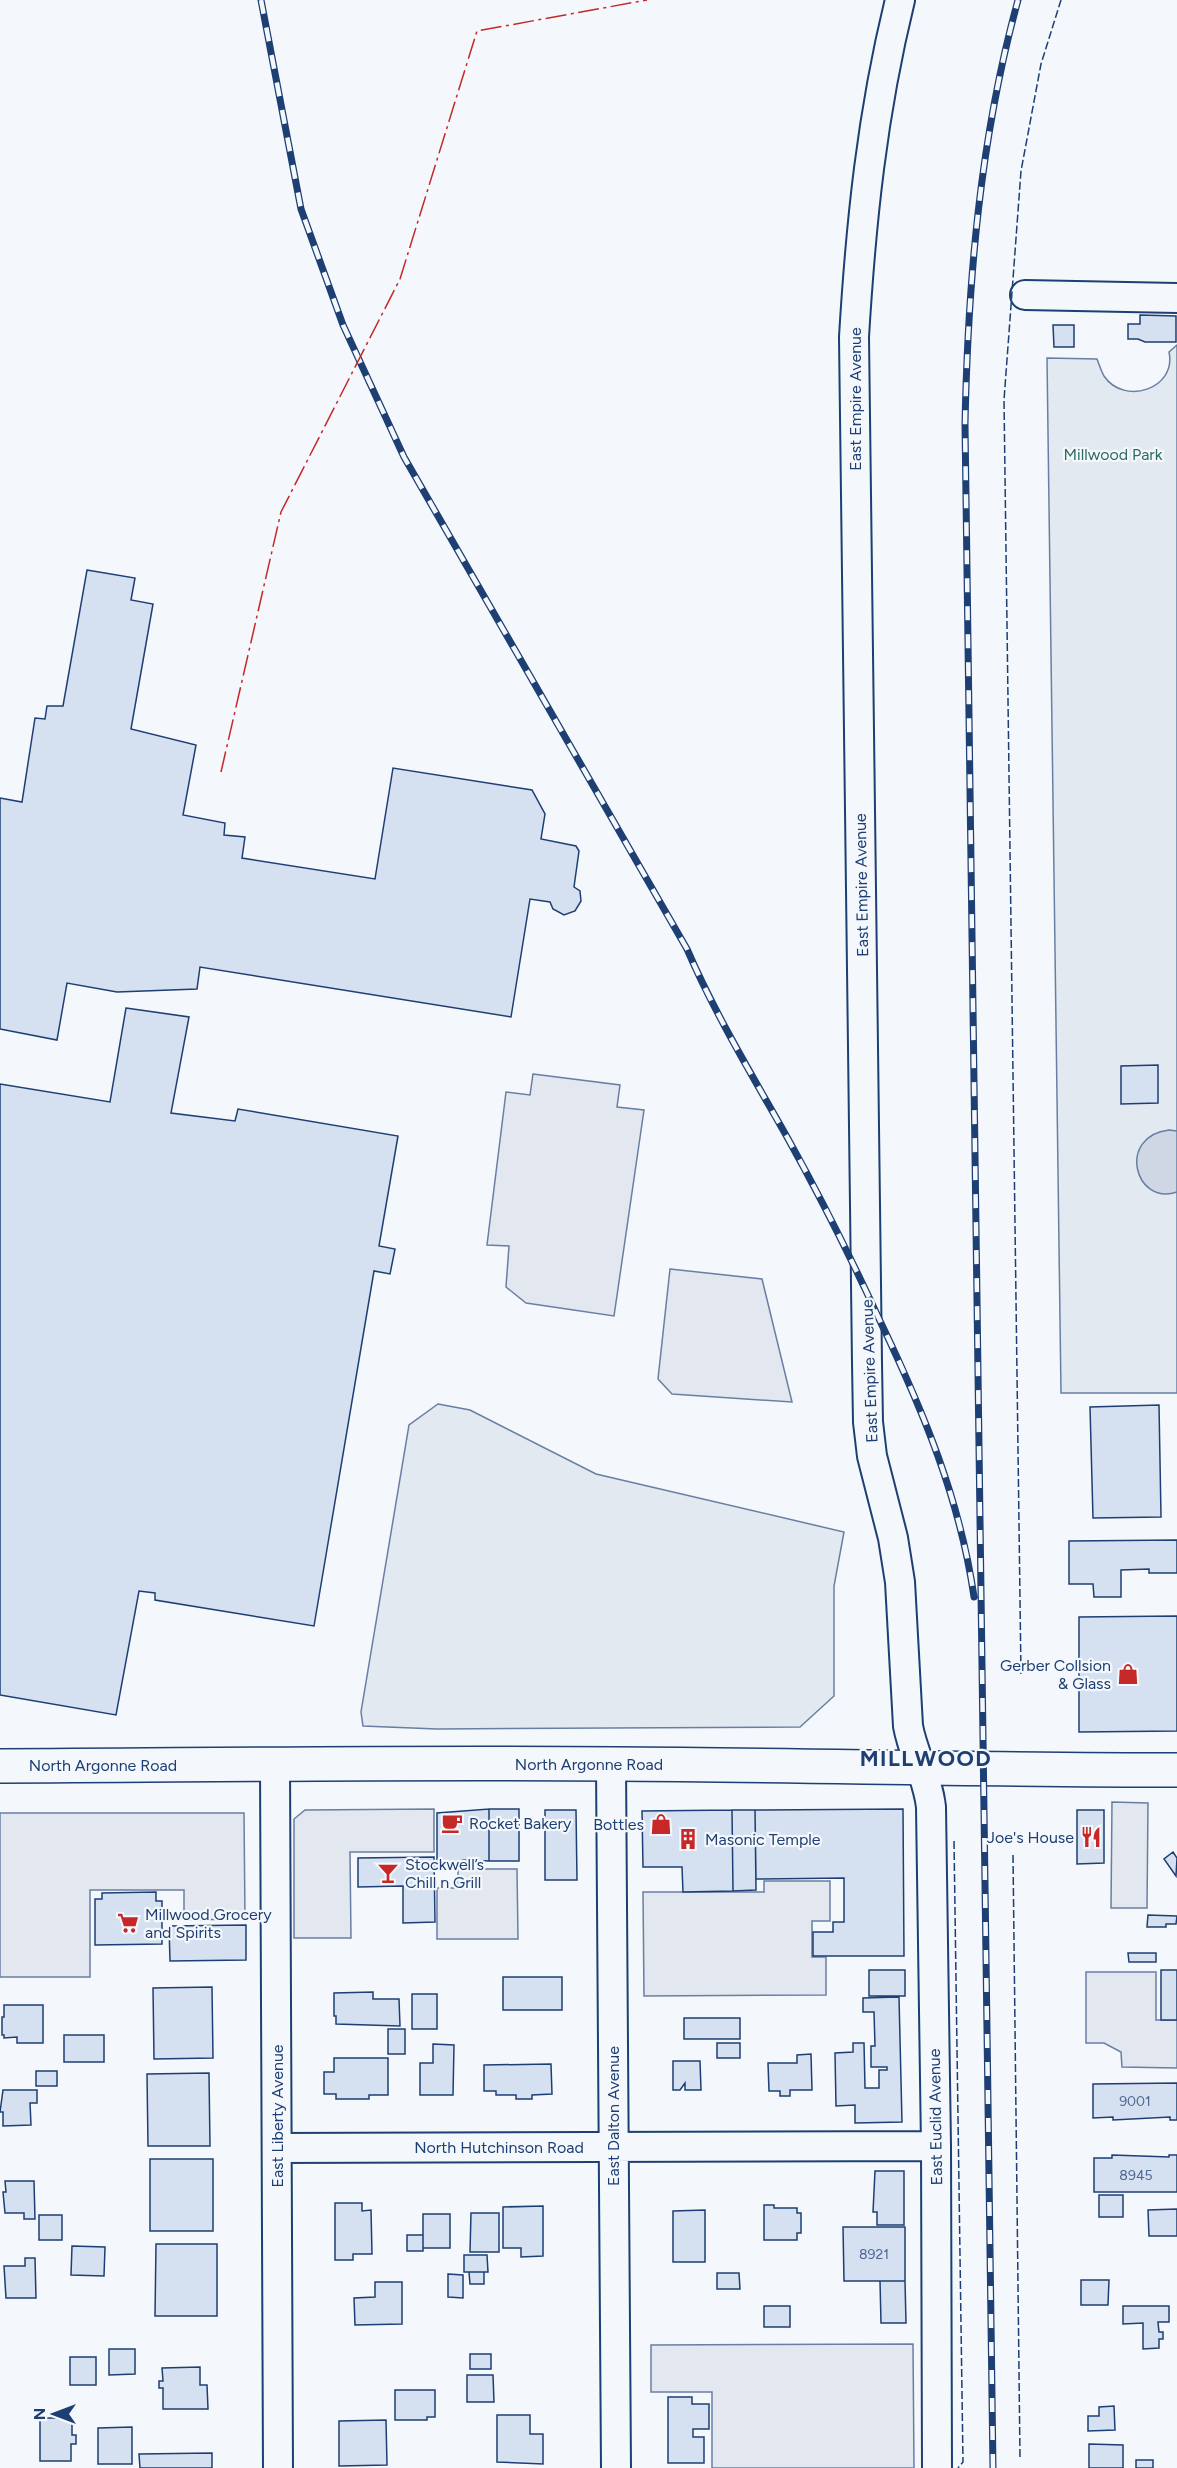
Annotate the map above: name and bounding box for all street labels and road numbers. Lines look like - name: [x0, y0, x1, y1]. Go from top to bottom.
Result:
- street label: East Empire Avenue: [846, 327, 865, 471]
- street label: East Empire Avenue: [851, 813, 872, 957]
- street label: East Empire Avenue: [857, 1299, 881, 1443]
- street label: North Argonne Road: [515, 1755, 663, 1774]
- street label: North Argonne Road: [29, 1756, 177, 1775]
- street label: East Liberty Avenue: [268, 2044, 287, 2188]
- street label: East Dalton Avenue: [604, 2046, 623, 2186]
- street label: East Euclid Avenue: [925, 2048, 946, 2186]
- street label: North Hutchinson Road: [414, 2138, 584, 2157]

